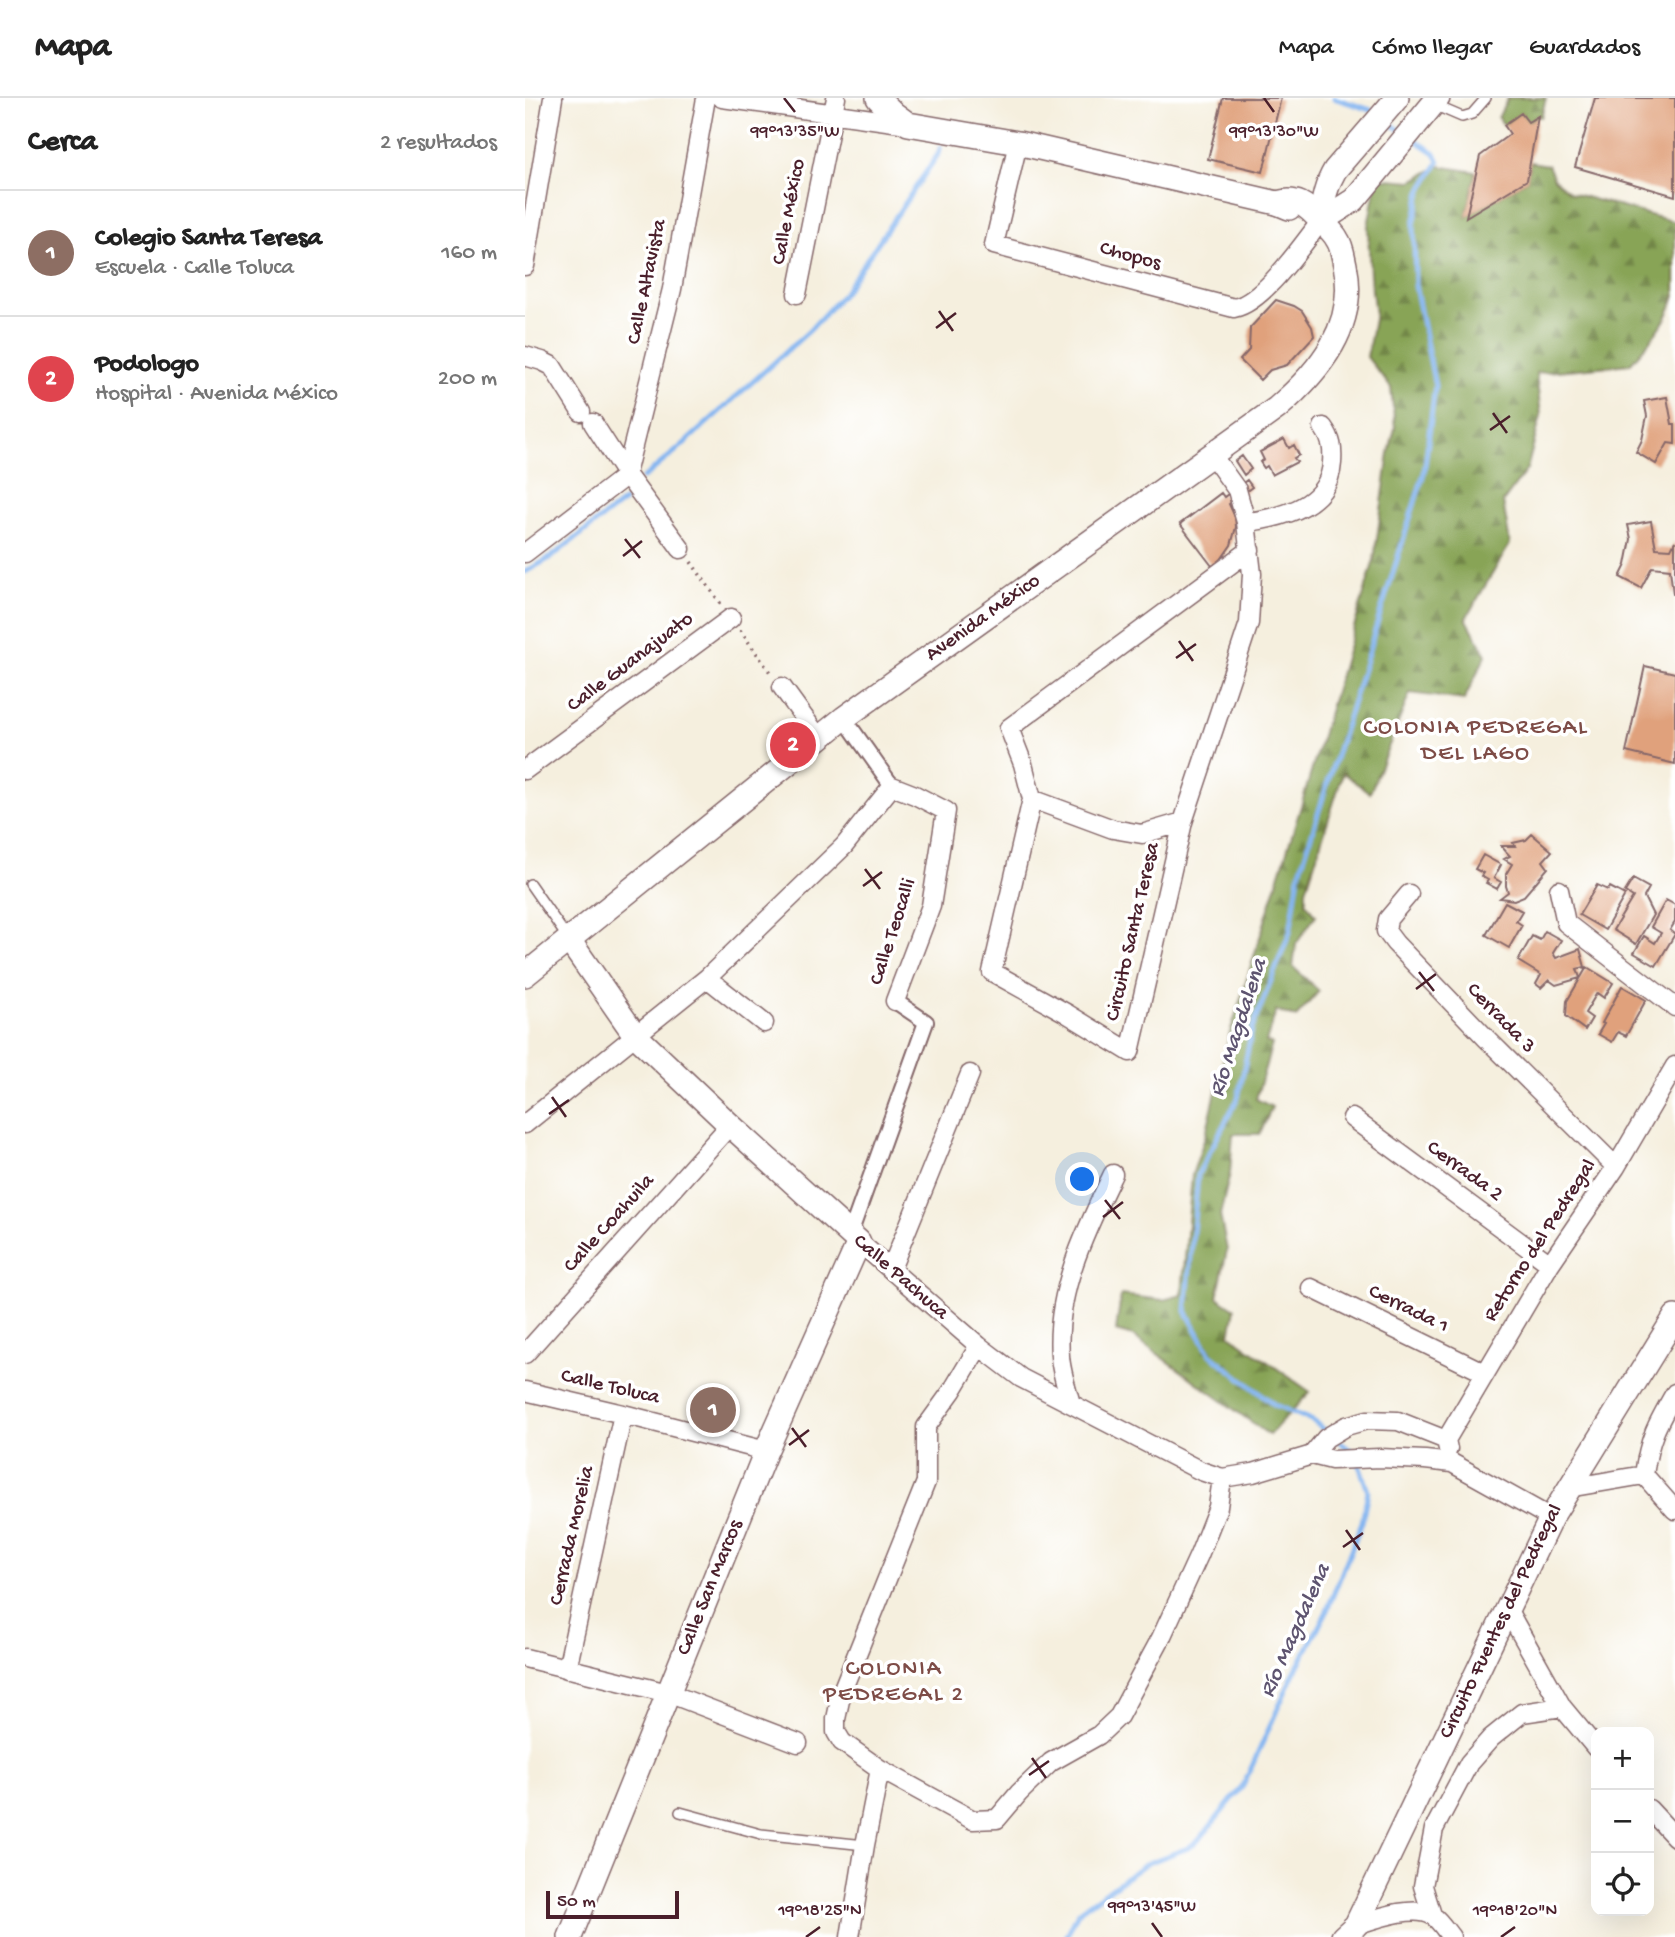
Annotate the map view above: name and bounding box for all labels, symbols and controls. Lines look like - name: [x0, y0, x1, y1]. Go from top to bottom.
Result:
- text: Mapa: [35, 29, 111, 67]
- text: Mapa: [1279, 34, 1334, 63]
- text: Cómo llegar: [1372, 34, 1491, 63]
- text: Guardados: [1529, 34, 1640, 63]
- text: 99°13'35"W: [750, 122, 839, 143]
- text: 99°13'30"W: [1228, 122, 1319, 143]
- text: Cerca: [28, 126, 97, 161]
- text: 2 resultados: [380, 130, 497, 157]
- street label: Calle México: [768, 157, 813, 267]
- street label: Calle Altavista: [623, 216, 674, 347]
- text: Colegio Santa Teresa: [95, 224, 322, 255]
- street label: Chopos: [1097, 237, 1165, 277]
- text: 1: [46, 240, 56, 267]
- text: 160 m: [441, 240, 497, 267]
- text: Escuela · Calle Toluca: [95, 255, 294, 282]
- text: Podologo: [95, 350, 199, 381]
- text: 2: [45, 366, 57, 393]
- text: 200 m: [438, 366, 497, 393]
- text: Hospital · Avenida México: [95, 381, 338, 408]
- street label: Avenida México: [921, 569, 1046, 668]
- street label: Calle Guanajuato: [563, 607, 699, 719]
- district label: COLONIA PEDREGAL DEL LAGO: [1363, 715, 1589, 768]
- pin: 2: [770, 719, 816, 771]
- street label: Circuito Santa Teresa: [1101, 839, 1167, 1024]
- street label: Calle Teocalli: [865, 876, 923, 988]
- water label: Río Magdalena: [1204, 955, 1274, 1100]
- street label: Cerrada 3: [1460, 978, 1540, 1060]
- street label: Cerrada 2: [1421, 1136, 1507, 1208]
- street label: Retorno del Pedregal: [1479, 1155, 1603, 1327]
- your location: [1065, 1162, 1099, 1196]
- street label: Calle Coahuila: [559, 1169, 662, 1278]
- street label: Calle Pachuca: [847, 1230, 954, 1327]
- street label: Cerrada 1: [1364, 1280, 1452, 1340]
- street label: Calle Toluca: [558, 1365, 663, 1412]
- pin: 1: [690, 1384, 736, 1436]
- street label: Cerrada Morelia: [545, 1463, 601, 1608]
- street label: Circuito Fuentes del Pedregal: [1435, 1500, 1569, 1743]
- street label: Calle San Marcos: [672, 1515, 750, 1659]
- water label: Río Magdalena: [1255, 1559, 1338, 1702]
- district label: COLONIA PEDREGAL 2: [822, 1656, 965, 1709]
- map controls: [1591, 1727, 1654, 1916]
- button: +: [1591, 1727, 1654, 1790]
- button: −: [1591, 1790, 1654, 1853]
- button: locate: [1591, 1853, 1654, 1916]
- scale bar: [546, 1888, 679, 1920]
- text: 50 m: [557, 1891, 596, 1914]
- text: 99°13'45"W: [1107, 1897, 1196, 1918]
- text: 19°18'25"N: [777, 1901, 862, 1922]
- text: 19°18'20"N: [1472, 1901, 1557, 1922]

